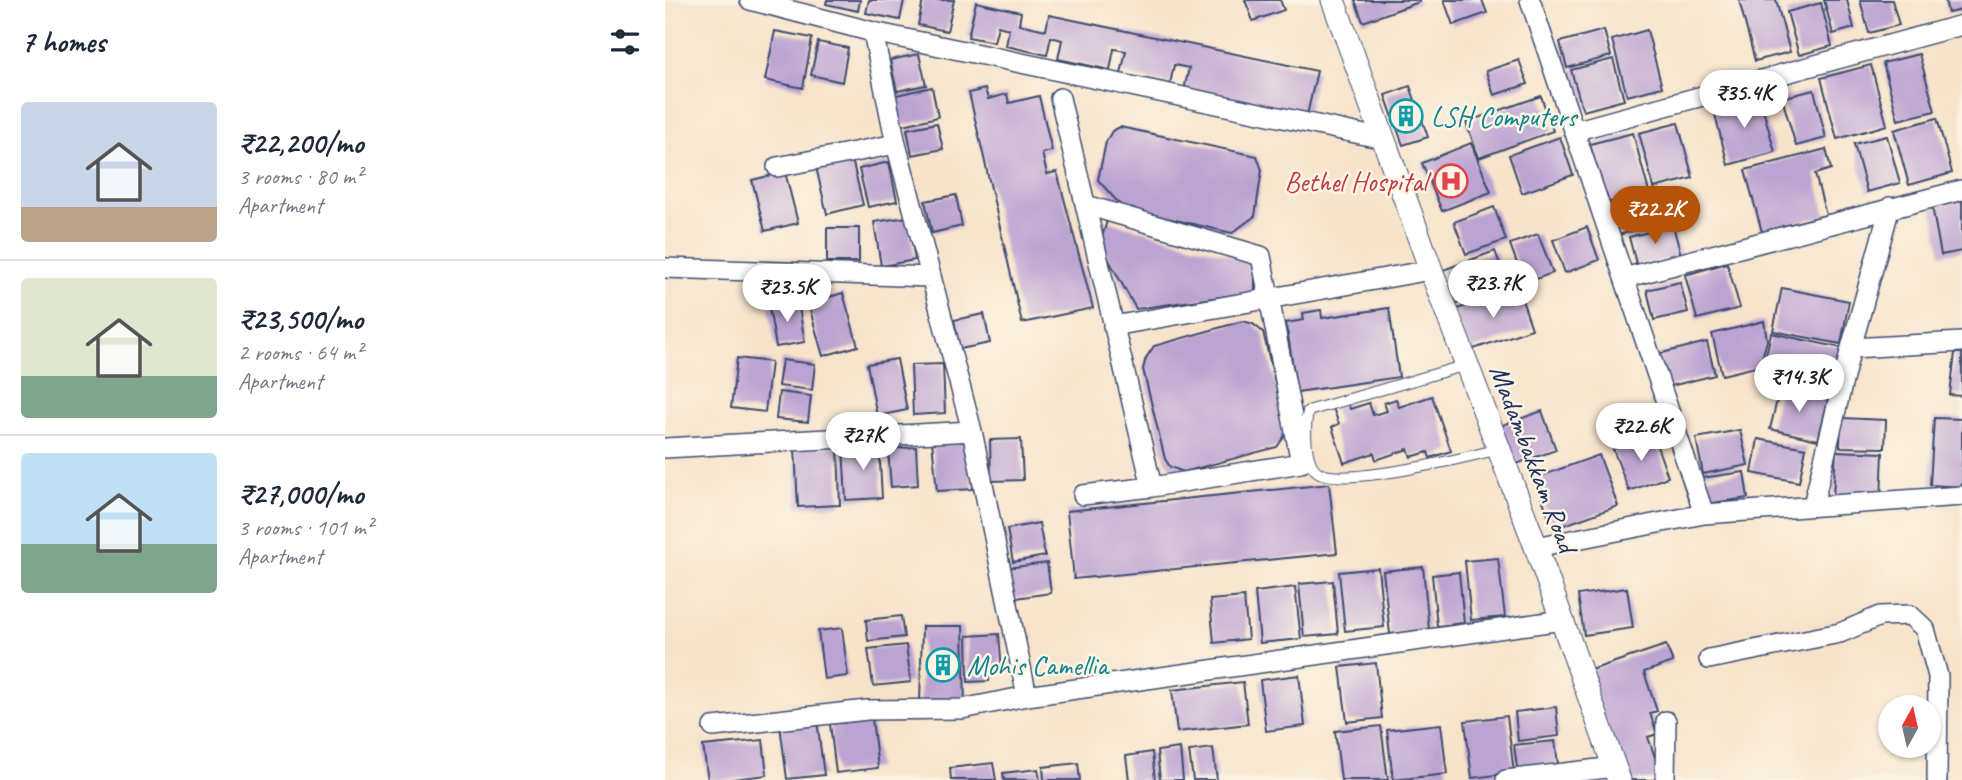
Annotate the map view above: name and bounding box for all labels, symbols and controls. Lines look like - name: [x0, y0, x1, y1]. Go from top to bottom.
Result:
- text: 7 homes: [21, 23, 106, 61]
- icon: filters: [606, 23, 644, 61]
- pin: ₹35.4K: [1687, 71, 1801, 130]
- text: ₹35.4K: [1715, 78, 1773, 107]
- building icon: LSH Computers: [1387, 97, 1425, 135]
- place label: LSH Computers: [1431, 99, 1579, 134]
- text: ₹22,200/mo: [238, 124, 363, 162]
- icon: home: [77, 130, 161, 214]
- text: 3 rooms · 80 m²: [238, 162, 362, 191]
- hospital icon: Bethel Hospital: [1432, 162, 1470, 200]
- place label: Bethel Hospital: [1285, 164, 1432, 199]
- pin: ₹22.2K: [1598, 187, 1712, 246]
- text: Apartment: [238, 191, 323, 220]
- text: ₹22.2K: [1626, 194, 1684, 223]
- pin: ₹23.7K: [1436, 260, 1550, 320]
- pin: ₹23.5K: [730, 264, 844, 324]
- text: ₹23.7K: [1464, 268, 1522, 297]
- text: ₹23.5K: [758, 272, 816, 301]
- text: ₹23,500/mo: [238, 300, 363, 338]
- icon: home: [77, 306, 161, 390]
- text: 2 rooms · 64 m²: [238, 338, 362, 367]
- pin: ₹14.3K: [1742, 354, 1856, 414]
- street label: Madambakkam Road: [1482, 360, 1587, 560]
- text: ₹14.3K: [1770, 362, 1828, 391]
- text: Apartment: [238, 367, 323, 396]
- pin: ₹22.6K: [1584, 404, 1698, 463]
- text: ₹22.6K: [1612, 411, 1670, 440]
- pin: ₹27K: [822, 412, 904, 472]
- text: ₹27K: [842, 420, 884, 449]
- text: ₹27,000/mo: [238, 475, 363, 513]
- icon: home: [77, 481, 161, 565]
- text: 3 rooms · 101 m²: [238, 513, 373, 542]
- text: Apartment: [238, 542, 323, 571]
- building icon: Mohis Camellia: [924, 646, 962, 684]
- place label: Mohis Camellia: [967, 648, 1110, 683]
- north arrow: [1878, 695, 1941, 758]
- map controls: [1878, 695, 1941, 758]

